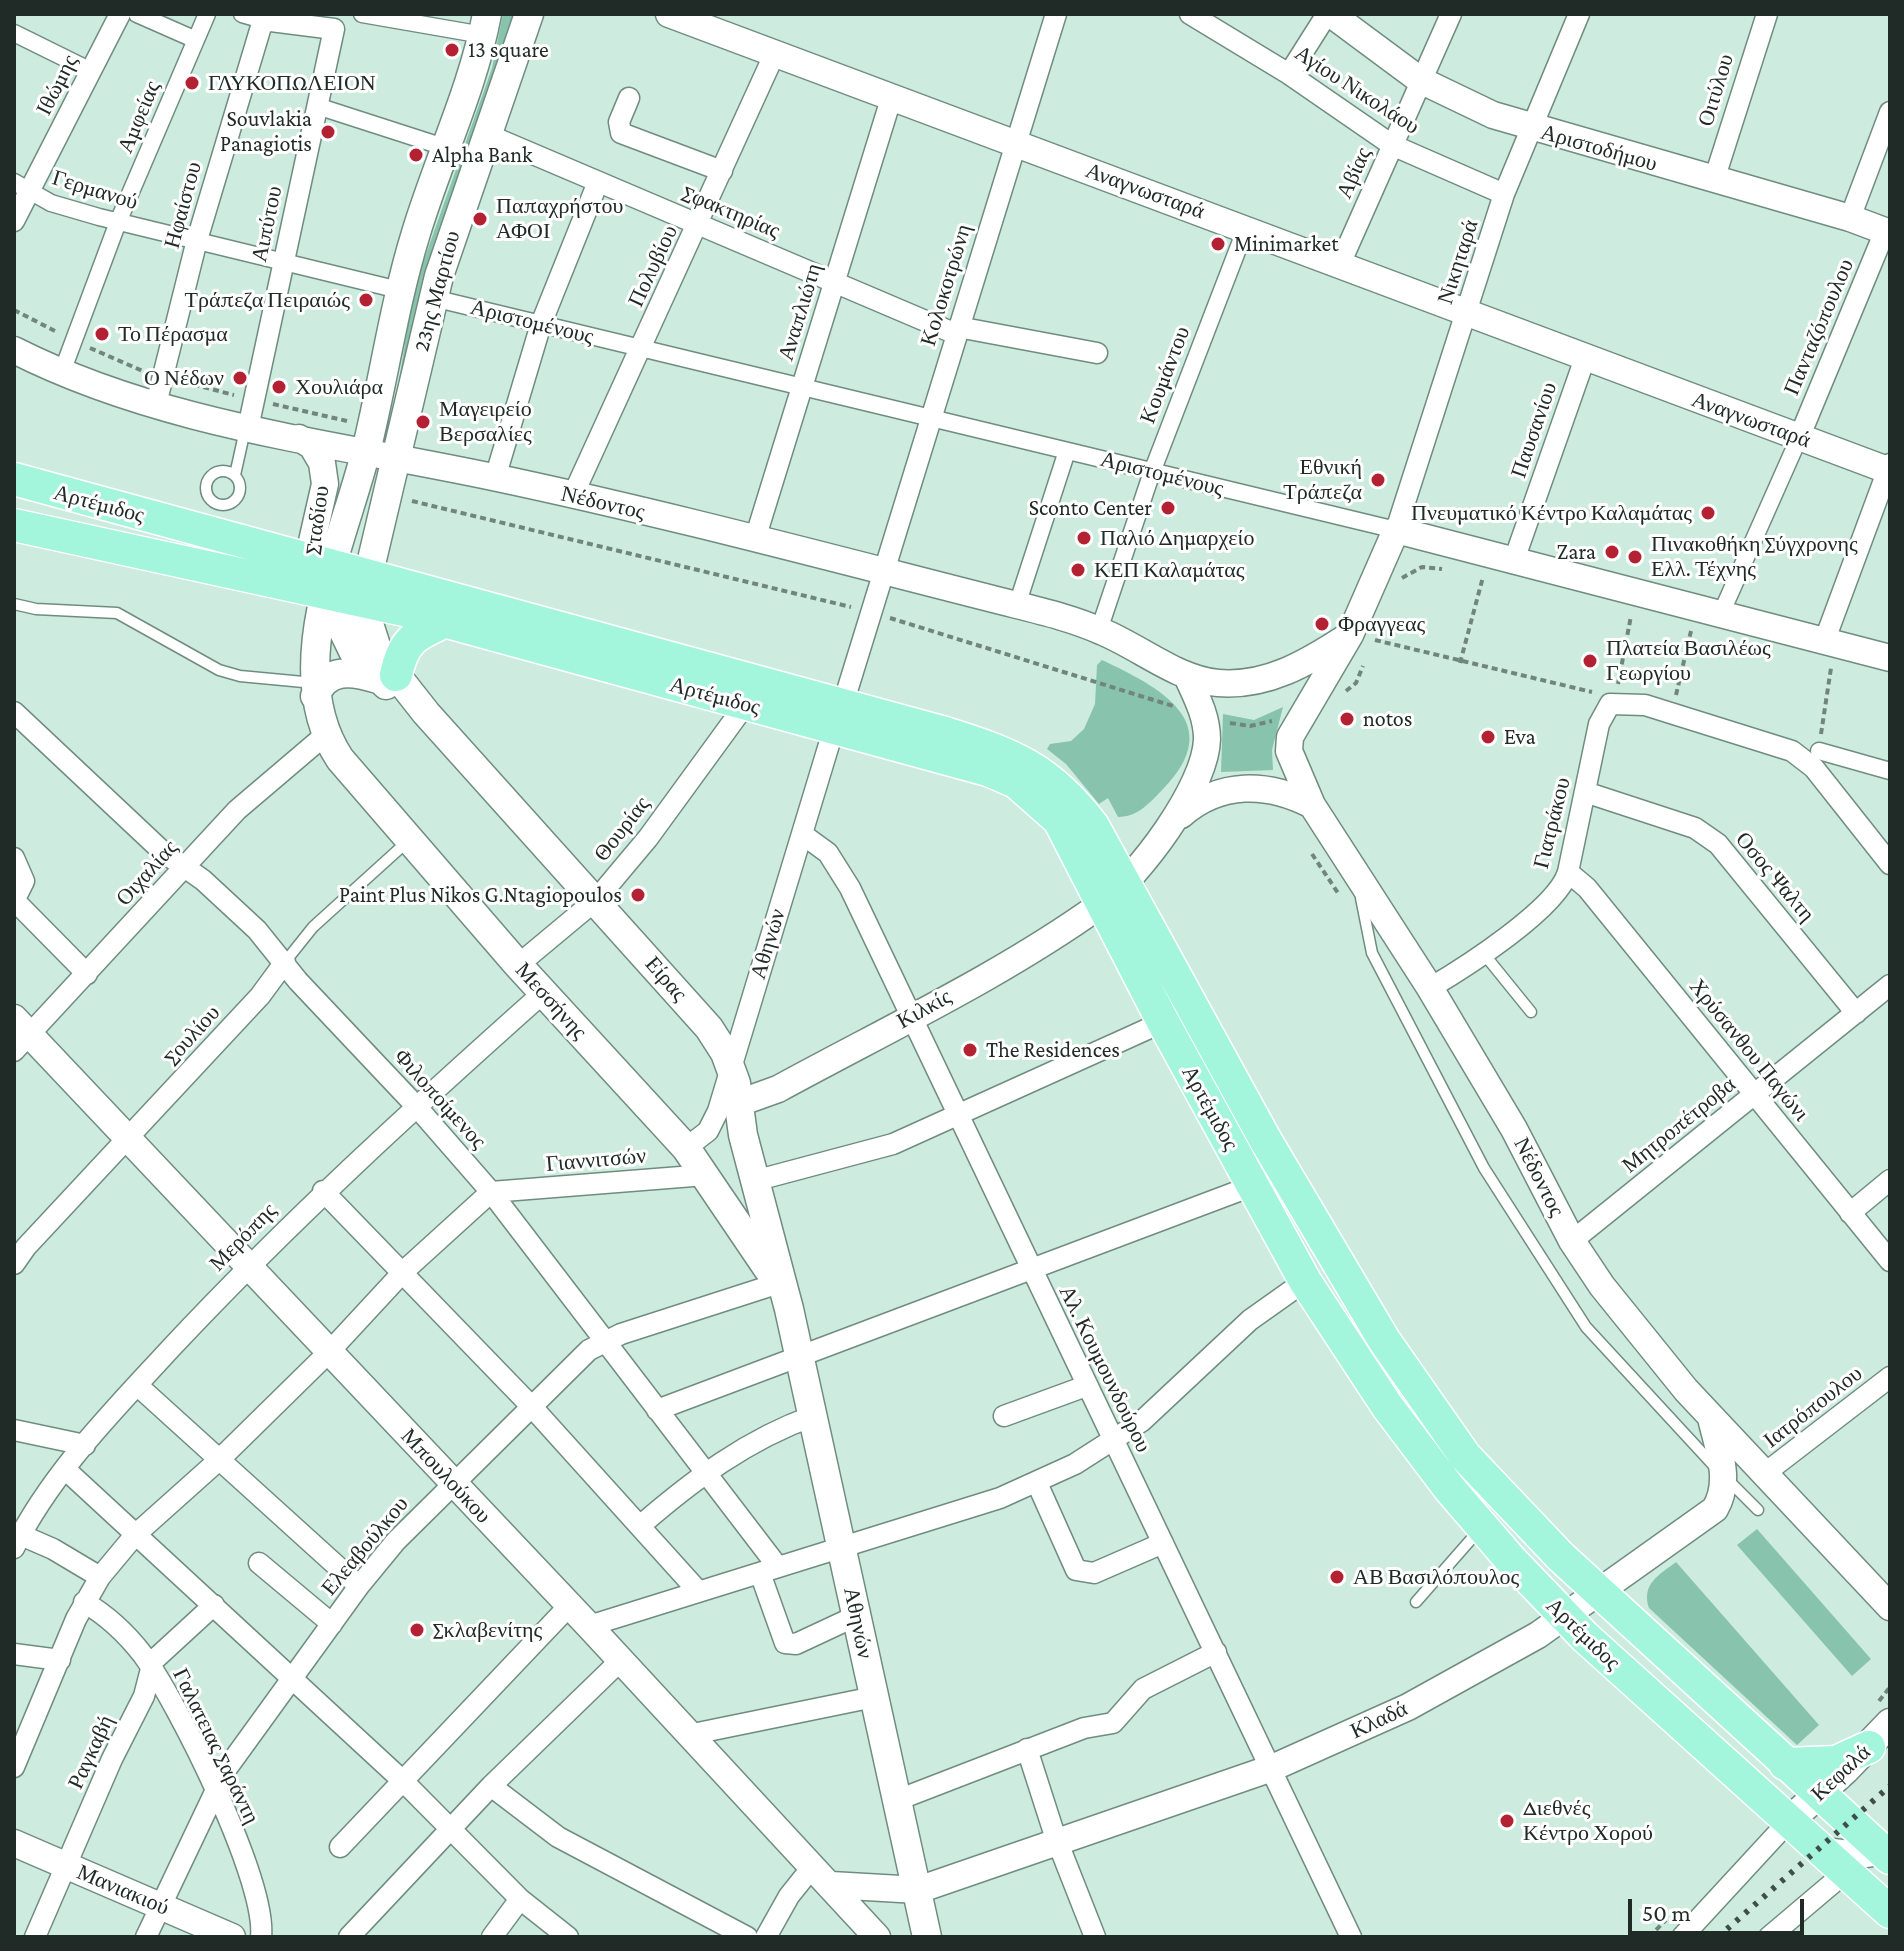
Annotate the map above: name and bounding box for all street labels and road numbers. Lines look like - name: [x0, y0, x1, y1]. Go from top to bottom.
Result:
- street label: Αγίου Νικολάου: [1290, 40, 1424, 140]
- street label: Ιθώμης: [31, 50, 83, 120]
- street label: Οιτύλου: [1693, 51, 1739, 129]
- street label: Αμφείας: [112, 77, 166, 157]
- street label: Αριστοδήμου: [1538, 119, 1660, 177]
- street label: Αβίας: [1331, 143, 1377, 203]
- street label: Αναγνωσταρά: [1082, 157, 1208, 225]
- street label: Ηφαίστου: [159, 159, 207, 251]
- street label: Γερμανού: [49, 165, 141, 215]
- street label: Σφακτηρίας: [678, 180, 784, 244]
- street label: Αιπύτου: [246, 184, 288, 264]
- street label: Νικηταρά: [1432, 216, 1484, 308]
- street label: Πολυβίου: [623, 221, 683, 311]
- street label: Κολοκοτρώνη: [915, 221, 977, 349]
- street label: 23ης Μαρτίου: [408, 228, 466, 354]
- street label: Πανταζόπουλου: [1778, 255, 1860, 399]
- street label: Αναπλιώτη: [773, 260, 827, 364]
- street label: Αριστομένους: [468, 294, 596, 350]
- street label: Κουμάντου: [1134, 323, 1196, 427]
- street label: Παυσανίου: [1505, 379, 1563, 481]
- street label: Αναγνωσταρά: [1688, 386, 1814, 454]
- street label: Αριστομένους: [1098, 446, 1226, 502]
- street label: Αρτέμιδος: [51, 479, 147, 529]
- street label: Νέδοντος: [559, 481, 647, 525]
- street label: Σταδίου: [299, 484, 335, 556]
- street label: Αρτέμιδος: [667, 671, 763, 721]
- street label: Γιατράκου: [1528, 775, 1576, 871]
- street label: Θουρίας: [589, 791, 655, 867]
- street label: Οσος Ψαλτη: [1730, 827, 1820, 927]
- street label: Οιχαλίας: [111, 835, 183, 911]
- street label: Αθηνών: [745, 906, 791, 982]
- street label: Είρας: [639, 951, 693, 1007]
- street label: Μεσσήνης: [510, 957, 592, 1045]
- street label: Χρύσανθου Παγώνι: [1684, 974, 1814, 1126]
- street label: Κιλκίς: [892, 983, 956, 1035]
- street label: Σουλίου: [158, 1000, 226, 1070]
- street label: Φιλοποίμενος: [388, 1044, 492, 1154]
- street label: Αρτέμιδος: [1176, 1061, 1244, 1155]
- street label: Μητροπέτροβα: [1617, 1071, 1741, 1179]
- street label: Νέδοντος: [1508, 1133, 1570, 1221]
- street label: Γιαννιτσών: [545, 1142, 647, 1178]
- street label: Μερόπης: [204, 1197, 282, 1277]
- street label: Αλ. Κουμουνδούρου: [1053, 1281, 1157, 1457]
- street label: Ιατρόπουλου: [1758, 1360, 1868, 1454]
- street label: Μπουλούκου: [395, 1423, 497, 1529]
- street label: Ελεαβούλκου: [316, 1491, 414, 1601]
- street label: Αθηνών: [838, 1585, 878, 1661]
- street label: Αρτέμιδος: [1540, 1592, 1626, 1676]
- street label: Γαλατειας Σαράντη: [167, 1664, 265, 1828]
- street label: Κλαδά: [1346, 1695, 1412, 1745]
- street label: Ραγκαβή: [62, 1711, 120, 1793]
- street label: Κεφαλά: [1806, 1739, 1876, 1807]
- street label: Μανιακιού: [73, 1859, 173, 1921]

